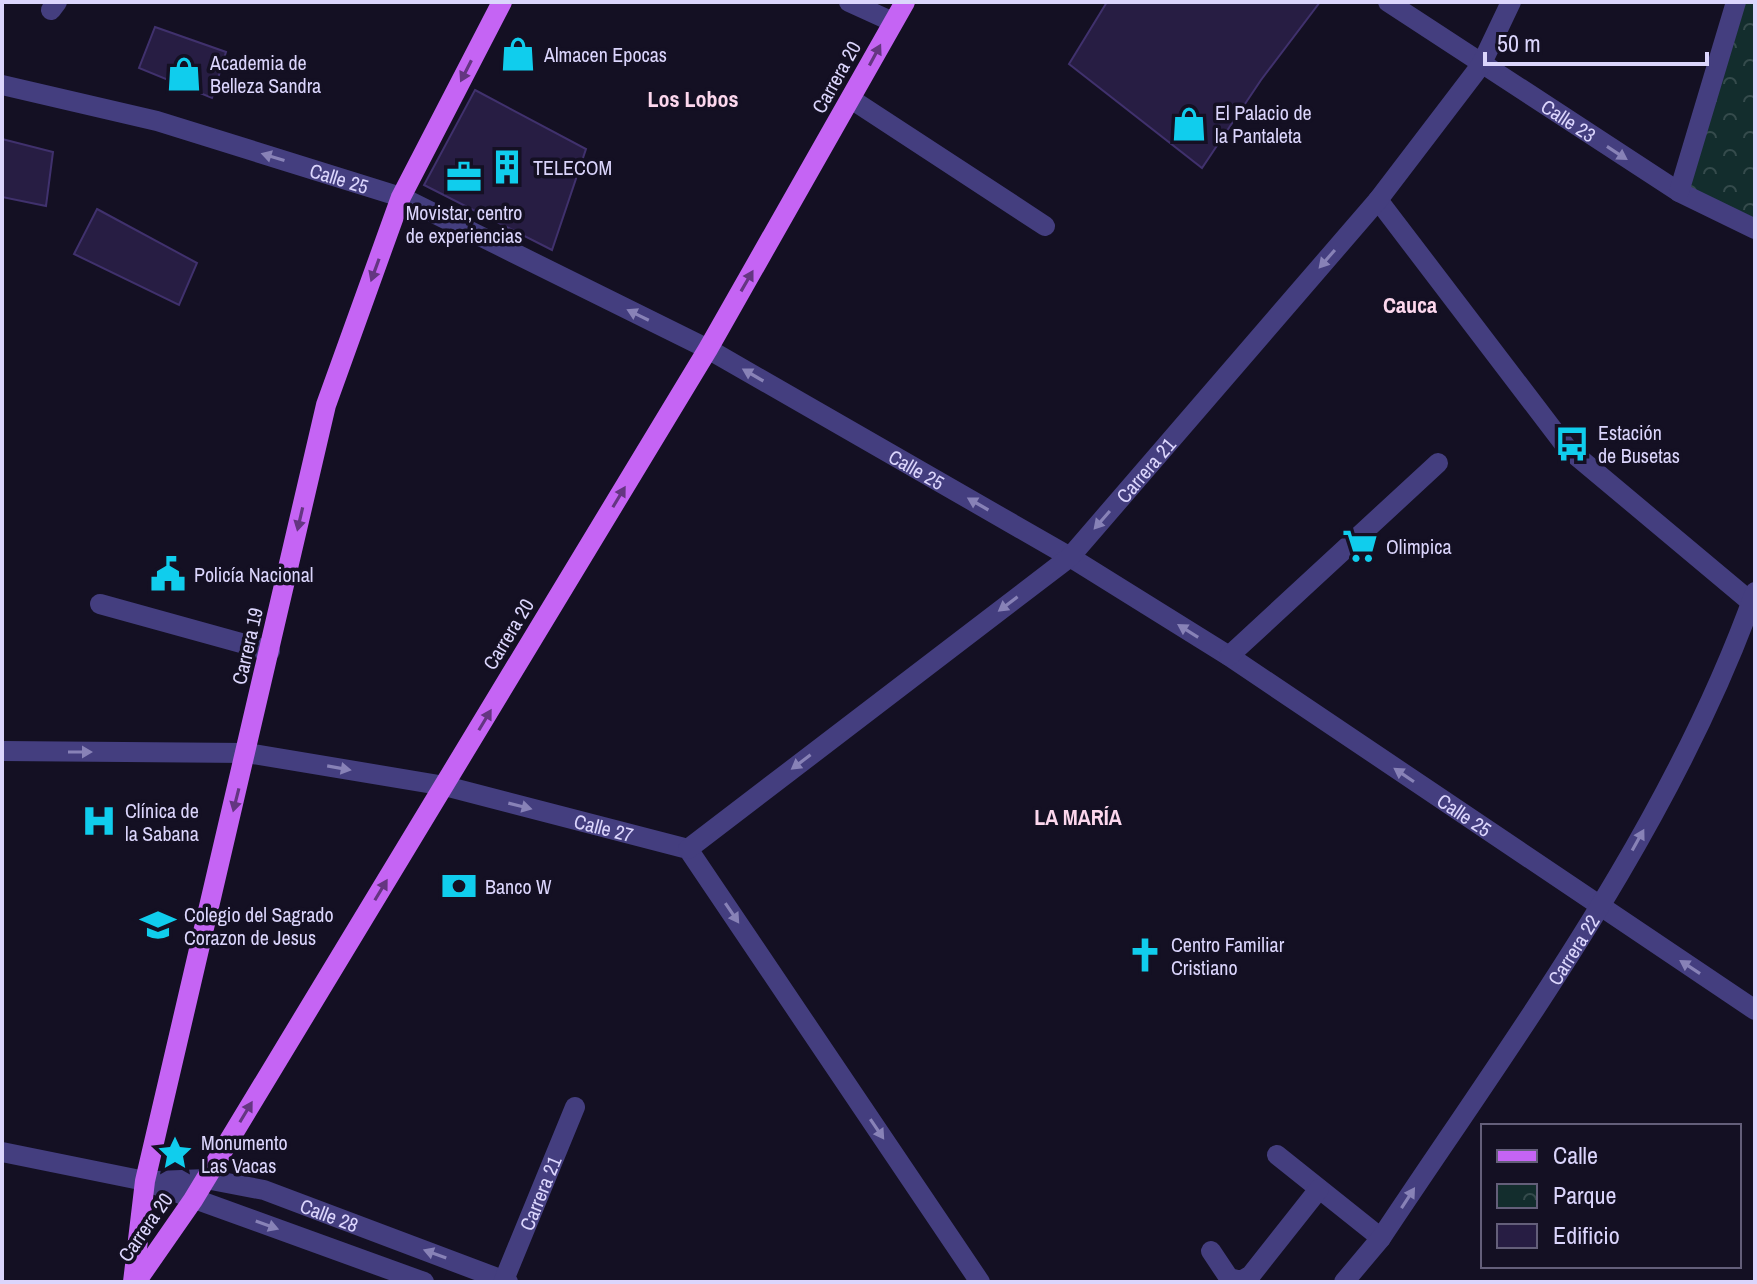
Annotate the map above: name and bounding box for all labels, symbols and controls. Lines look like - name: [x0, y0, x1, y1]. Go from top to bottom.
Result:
- scale bar: [1485, 16, 1707, 66]
- text: 50 m: [1497, 27, 1541, 59]
- shop icon: Almacen Epocas: [499, 35, 537, 73]
- street label: Carrera 20: [805, 36, 867, 118]
- place label: Almacen Epocas: [543, 41, 667, 68]
- one-way arrow: [868, 44, 882, 67]
- place label: Academia de Belleza Sandra: [209, 49, 321, 99]
- shop icon: Academia de Belleza Sandra: [165, 55, 203, 93]
- one-way arrow: [459, 60, 473, 83]
- district label: Los Lobos: [647, 84, 739, 114]
- street label: Calle 23: [1536, 92, 1601, 148]
- place label: El Palacio de la Pantaleta: [1215, 99, 1312, 149]
- shop icon: El Palacio de la Pantaleta: [1170, 105, 1208, 143]
- one-way arrow: [1606, 145, 1628, 159]
- building icon: TELECOM: [488, 148, 526, 186]
- one-way arrow: [261, 150, 285, 163]
- place label: TELECOM: [533, 154, 612, 181]
- street label: Calle 25: [306, 156, 372, 200]
- office icon: Movistar, centro de experiencias: [445, 158, 483, 196]
- place label: Movistar, centro de experiencias: [406, 199, 522, 249]
- one-way arrow: [1319, 249, 1336, 269]
- one-way arrow: [368, 259, 380, 283]
- one-way arrow: [740, 270, 754, 293]
- district label: Cauca: [1383, 290, 1437, 320]
- one-way arrow: [627, 308, 650, 321]
- one-way arrow: [742, 368, 764, 382]
- place label: Estación de Busetas: [1598, 419, 1680, 469]
- bus stop icon: Estación de Busetas: [1553, 425, 1591, 463]
- street label: Carrera 21: [1109, 431, 1181, 508]
- street label: Calle 25: [884, 442, 950, 496]
- one-way arrow: [612, 486, 626, 508]
- one-way arrow: [967, 497, 989, 511]
- one-way arrow: [293, 507, 306, 532]
- one-way arrow: [1094, 510, 1112, 529]
- supermarket icon: Olimpica: [1341, 527, 1379, 565]
- place label: Olimpica: [1386, 533, 1452, 560]
- public building icon: Policía Nacional: [149, 555, 187, 593]
- place label: Policía Nacional: [194, 561, 313, 588]
- street label: Carrera 20: [476, 593, 540, 675]
- one-way arrow: [998, 596, 1018, 612]
- street label: Carrera 19: [225, 605, 269, 687]
- one-way arrow: [1178, 623, 1199, 638]
- one-way arrow: [478, 709, 492, 731]
- one-way arrow: [68, 745, 93, 758]
- one-way arrow: [791, 754, 812, 770]
- one-way arrow: [326, 763, 351, 775]
- one-way arrow: [1394, 768, 1415, 783]
- one-way arrow: [229, 787, 241, 812]
- street label: Calle 25: [1432, 787, 1497, 843]
- place label: Clínica de la Sabana: [125, 797, 199, 847]
- one-way arrow: [508, 800, 533, 812]
- hospital icon: Clínica de la Sabana: [80, 802, 118, 840]
- district label: LA MARÍA: [1034, 802, 1122, 832]
- street label: Calle 27: [571, 807, 637, 848]
- one-way arrow: [1631, 829, 1645, 851]
- bank icon: Banco W: [440, 867, 478, 905]
- place label: Banco W: [485, 873, 552, 900]
- one-way arrow: [374, 879, 388, 901]
- place label: Colegio del Sagrado Corazon de Jesus: [184, 901, 334, 951]
- one-way arrow: [724, 903, 739, 924]
- school or university icon: Colegio del Sagrado Corazon de Jesus: [139, 906, 177, 944]
- street label: Carrera 22: [1541, 909, 1605, 990]
- place label: Centro Familiar Cristiano: [1171, 931, 1285, 981]
- church icon: Centro Familiar Cristiano: [1126, 936, 1164, 974]
- one-way arrow: [1679, 961, 1701, 975]
- one-way arrow: [239, 1101, 253, 1123]
- one-way arrow: [869, 1118, 884, 1140]
- legend: [1481, 1124, 1741, 1268]
- place label: Monumento Las Vacas: [201, 1129, 288, 1179]
- place icon: Monumento Las Vacas: [156, 1134, 194, 1172]
- text: Calle: [1553, 1139, 1598, 1171]
- street label: Carrera 21: [512, 1152, 567, 1234]
- text: Parque: [1553, 1179, 1616, 1211]
- street label: Carrera 20: [111, 1187, 179, 1267]
- one-way arrow: [1400, 1187, 1415, 1209]
- street label: Calle 28: [297, 1191, 362, 1238]
- one-way arrow: [255, 1219, 279, 1231]
- text: Edificio: [1553, 1219, 1620, 1251]
- one-way arrow: [423, 1247, 447, 1260]

